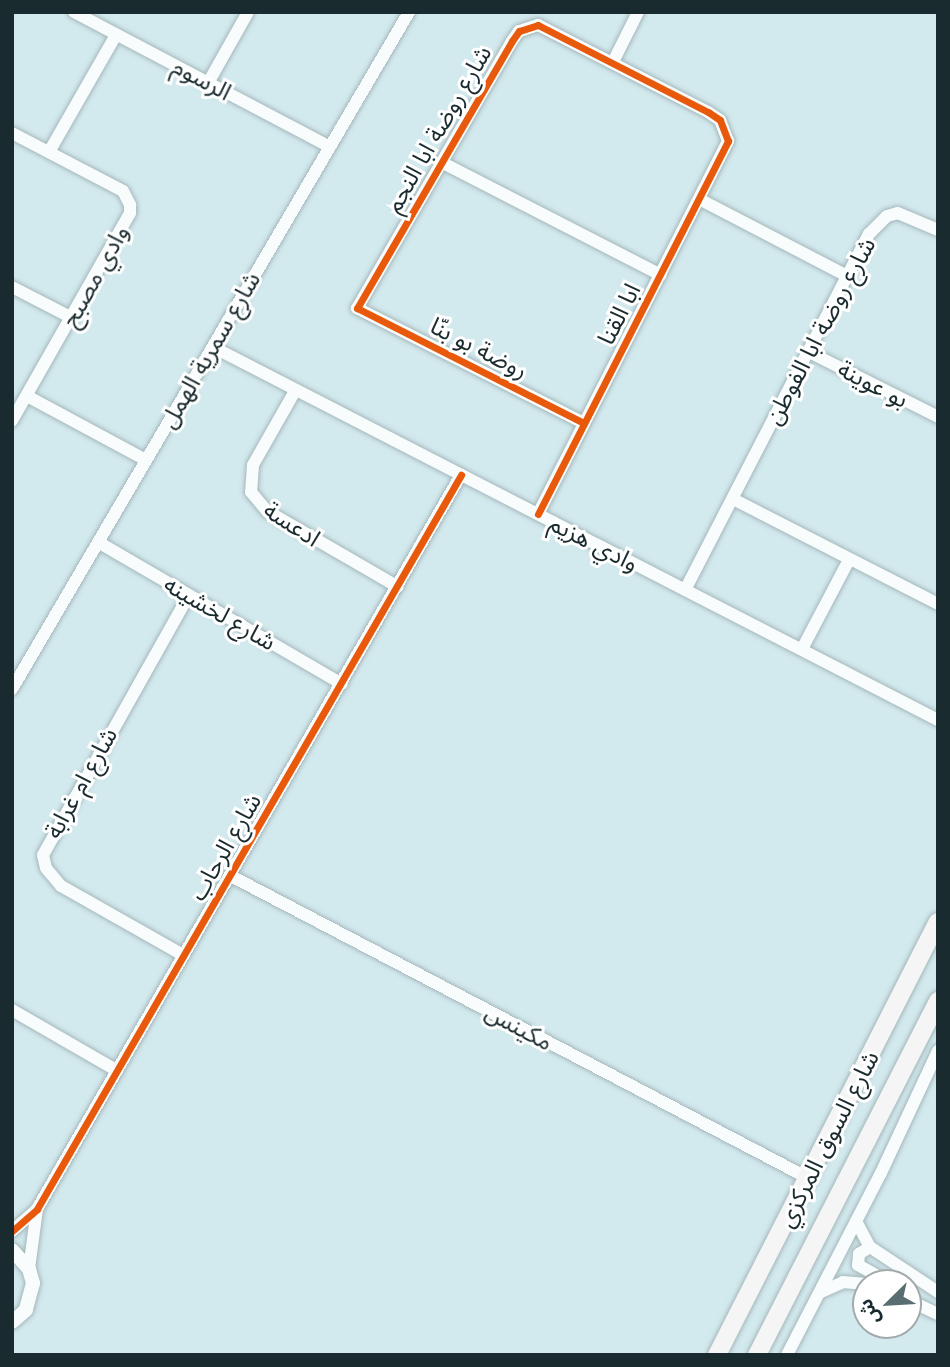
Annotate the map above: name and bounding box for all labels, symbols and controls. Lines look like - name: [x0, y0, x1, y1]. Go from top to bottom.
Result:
- street label: شارع روضة ابا النجم: [379, 40, 497, 218]
- street label: الرسوم: [168, 52, 236, 106]
- street label: وادي مصبح: [55, 220, 135, 332]
- street label: شارع روضة ابا الفوطن: [759, 233, 881, 429]
- street label: شارع سمرية الهمل: [154, 267, 266, 433]
- street label: ابا القنا: [591, 279, 647, 349]
- street label: روضة بو بنّا: [425, 311, 533, 385]
- street label: بو عوينة: [833, 354, 913, 414]
- street label: ادعسة: [258, 495, 326, 553]
- street label: وادي هزيم: [545, 508, 643, 578]
- street label: شارع لخشينه: [159, 569, 281, 657]
- street label: شارع ام غرابة: [39, 723, 123, 843]
- street label: شارع الرحاب: [183, 788, 267, 906]
- street label: مكينس: [480, 997, 558, 1057]
- street label: شارع السوق المركزي: [771, 1046, 885, 1232]
- north arrow: [852, 1269, 922, 1339]
- text: ش: [854, 1296, 884, 1328]

